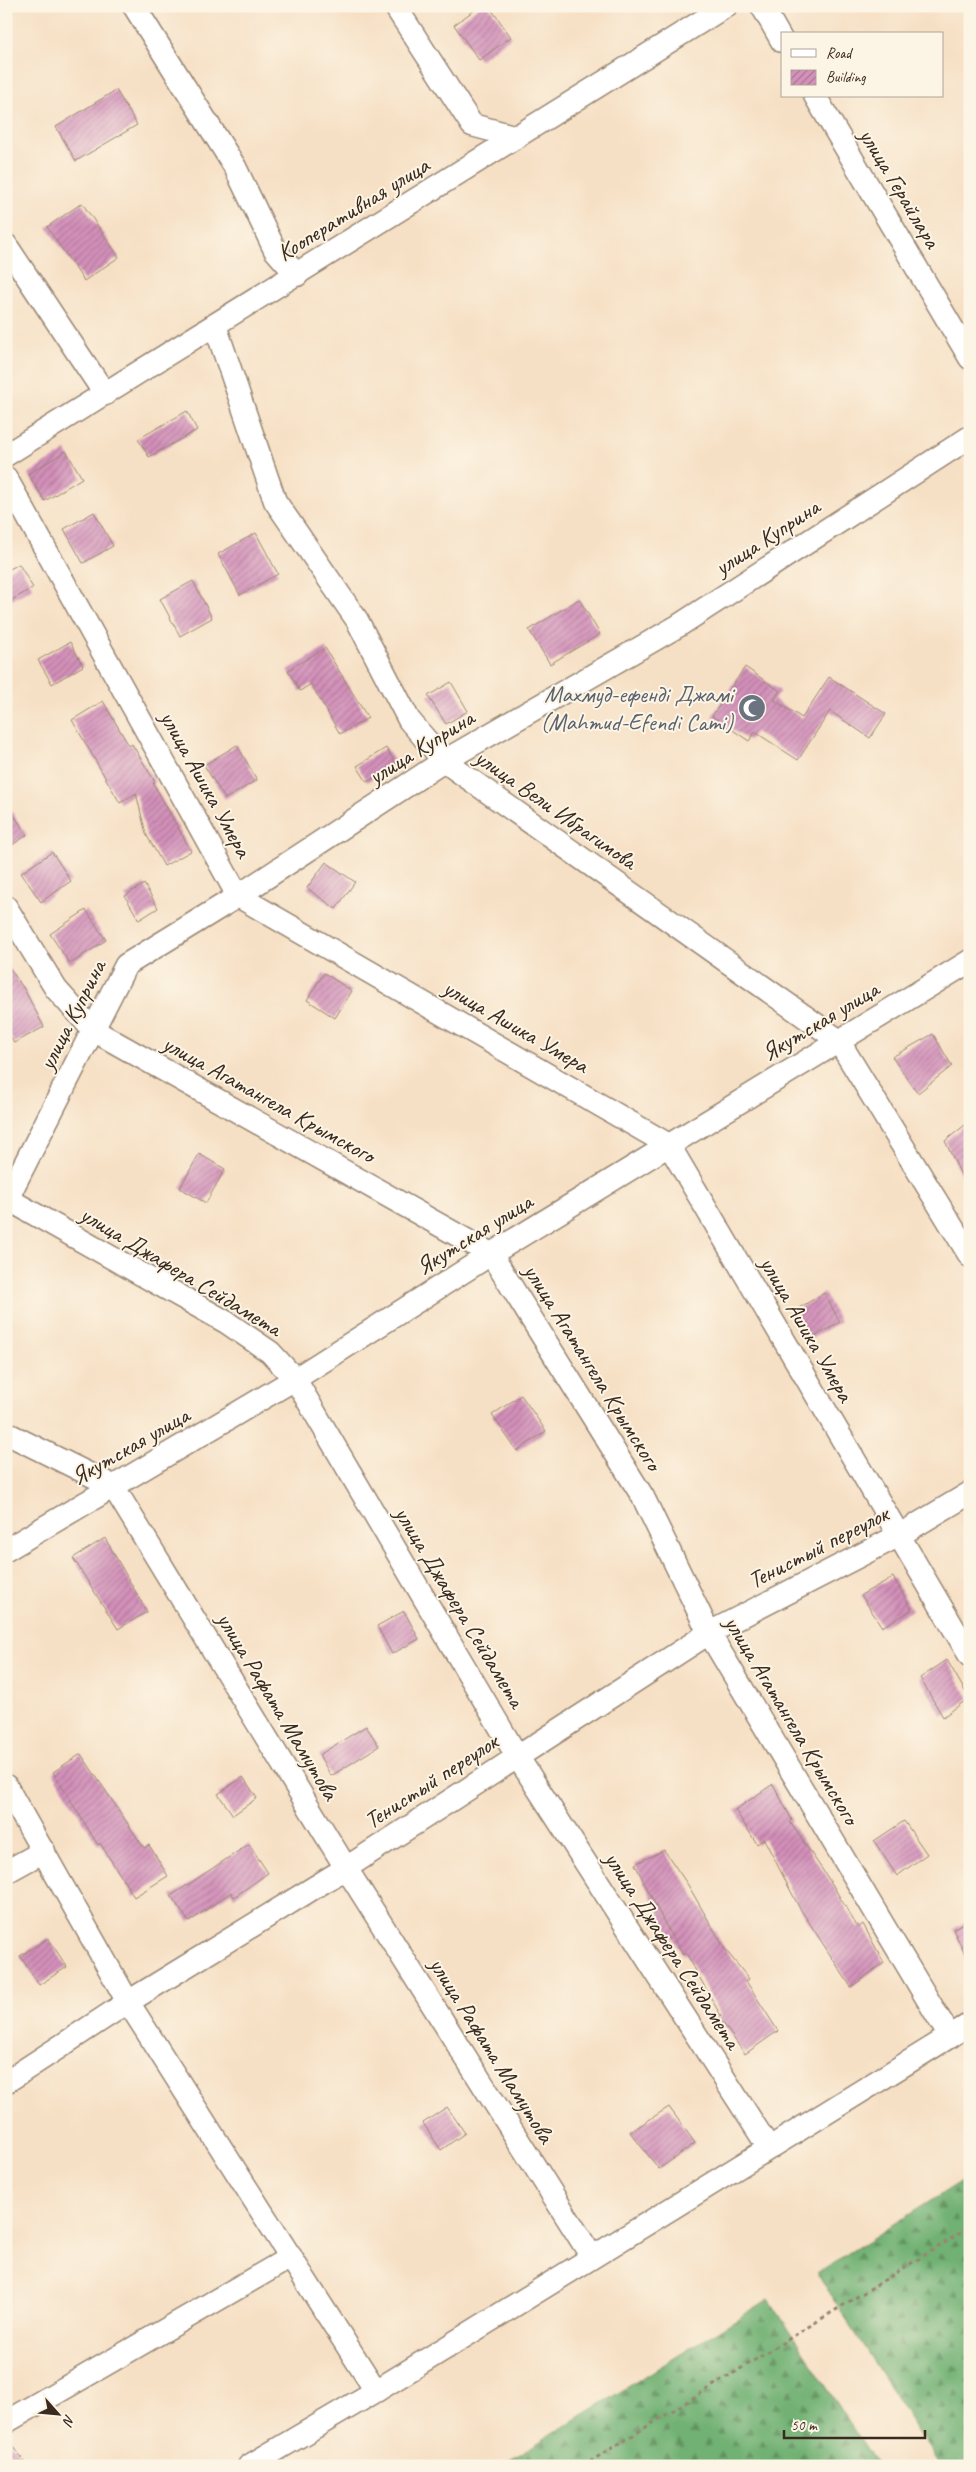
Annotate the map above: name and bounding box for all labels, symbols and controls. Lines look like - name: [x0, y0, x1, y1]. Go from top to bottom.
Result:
- legend: [781, 32, 944, 98]
- text: Road: [826, 44, 853, 63]
- text: Building: [826, 68, 866, 87]
- street label: улица Герайлара: [851, 121, 948, 255]
- street label: Кооперативная улица: [271, 149, 436, 268]
- street label: улица Куприна: [707, 491, 827, 583]
- place label: Махмуд-ефенді Джамі (Mahmud-Efendi Cami): [540, 679, 736, 737]
- mosque icon: Махмуд-ефенді Джамі (Mahmud-Efendi Cami): [737, 693, 767, 723]
- street label: улица Куприна: [361, 702, 481, 792]
- street label: улица Ашика Умера: [152, 704, 259, 864]
- street label: улица Вели Ибрагимова: [468, 741, 644, 877]
- street label: улица Куприна: [31, 953, 113, 1077]
- street label: улица Ашика Умера: [436, 971, 595, 1080]
- street label: Якутская улица: [756, 973, 886, 1068]
- street label: улица Агатангела Крымского: [156, 1027, 383, 1171]
- street label: Якутская улица: [410, 1185, 540, 1282]
- street label: улица Джафера Сейдамета: [73, 1198, 289, 1344]
- street label: улица Ашика Умера: [752, 1249, 861, 1408]
- street label: улица Агатангела Крымского: [516, 1256, 670, 1478]
- street label: Якутская улица: [66, 1399, 196, 1492]
- street label: Тенистый переулок: [743, 1498, 895, 1595]
- street label: улица Джафера Сейдамета: [387, 1499, 533, 1715]
- street label: улица Рафата Мамутова: [209, 1605, 347, 1807]
- street label: улица Агатангела Крымского: [717, 1608, 867, 1832]
- street label: Тенистый переулок: [358, 1725, 505, 1835]
- street label: улица Джафера Сейдамета: [597, 1844, 749, 2056]
- street label: улица Рафата Мамутова: [422, 1950, 562, 2150]
- north arrow: [32, 2390, 82, 2440]
- scale bar: [784, 2407, 925, 2439]
- text: N: [59, 2412, 79, 2429]
- text: 50 m: [791, 2416, 818, 2435]

